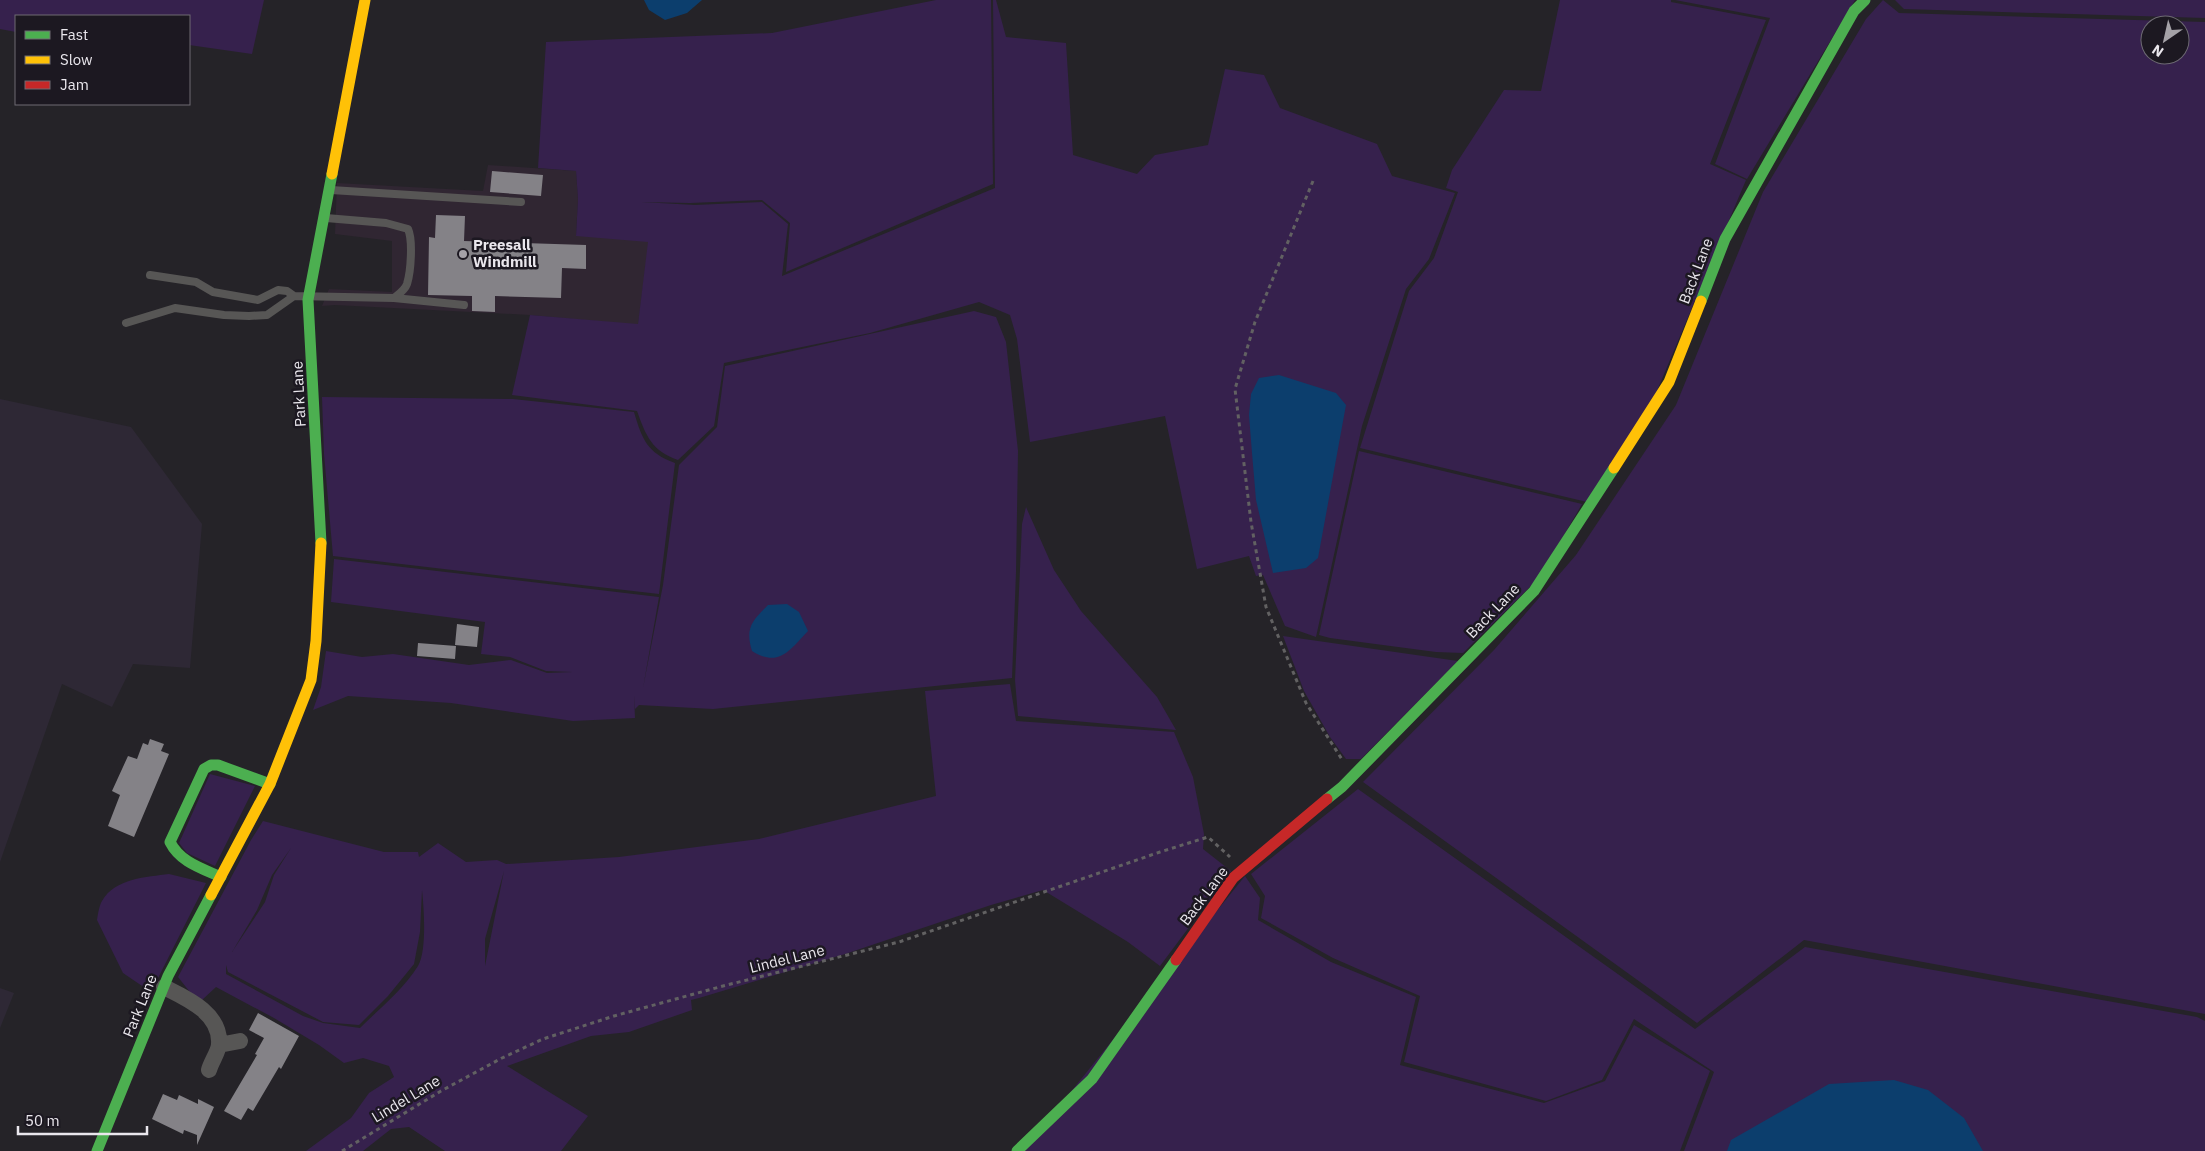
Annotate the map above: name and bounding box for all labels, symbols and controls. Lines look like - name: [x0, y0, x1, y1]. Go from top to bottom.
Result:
- legend: [15, 15, 190, 105]
- north arrow: [2140, 15, 2190, 65]
- text: Fast: [60, 25, 88, 44]
- text: N: [2148, 40, 2167, 61]
- text: Slow: [60, 50, 93, 69]
- text: Jam: [60, 75, 89, 94]
- place label: Preesall Windmill: [473, 235, 537, 271]
- street label: Back Lane: [1674, 235, 1717, 306]
- marker: Preesall Windmill: [457, 248, 469, 260]
- street label: Park Lane: [287, 360, 310, 428]
- street label: Back Lane: [1462, 579, 1523, 642]
- street label: Back Lane: [1175, 862, 1232, 929]
- street label: Lindel Lane: [747, 940, 826, 977]
- street label: Park Lane: [118, 972, 161, 1040]
- street label: Lindel Lane: [368, 1071, 443, 1126]
- scale bar: [18, 1104, 146, 1136]
- text: 50 m: [25, 1111, 60, 1130]

